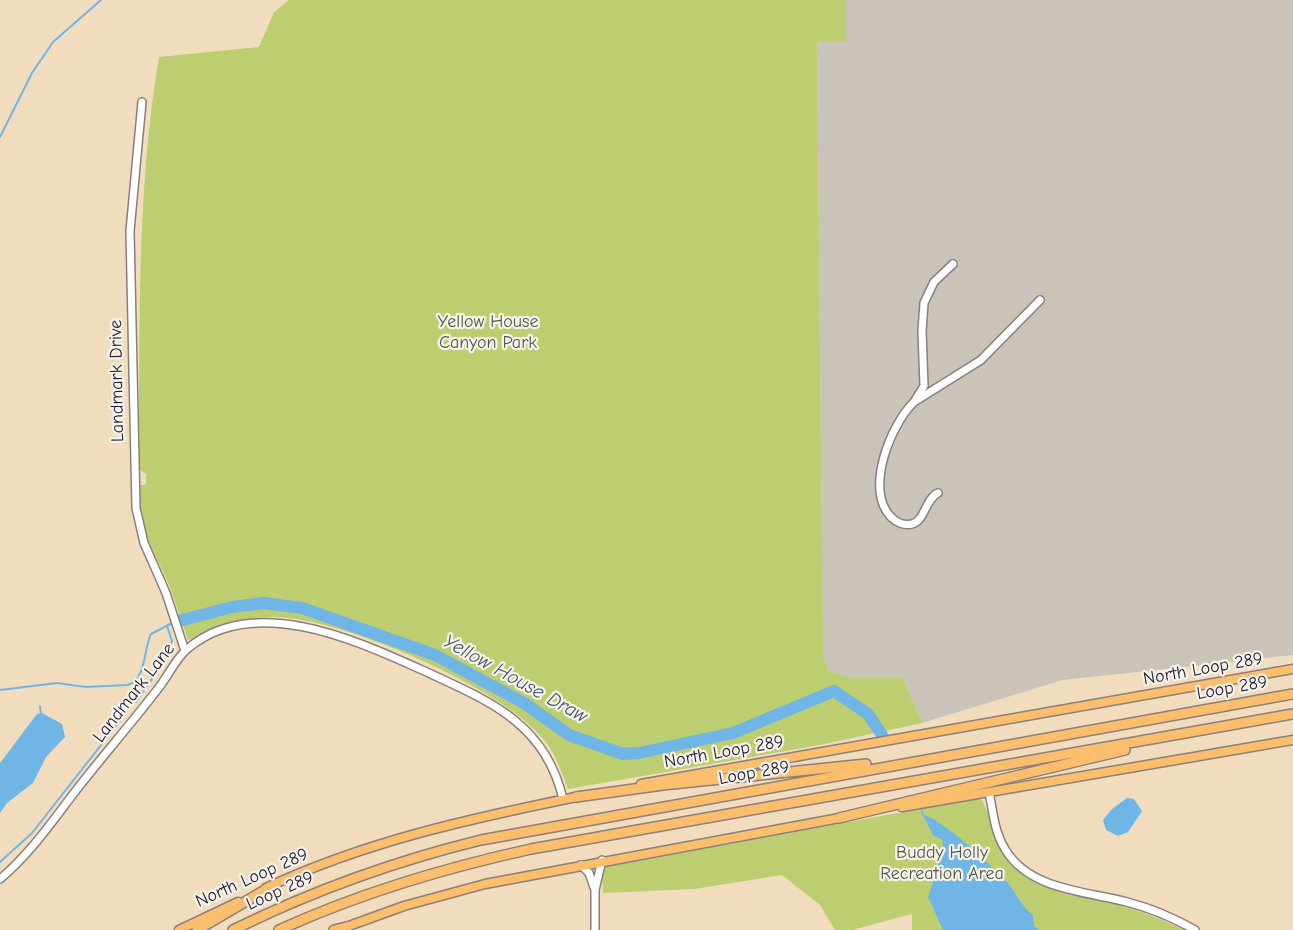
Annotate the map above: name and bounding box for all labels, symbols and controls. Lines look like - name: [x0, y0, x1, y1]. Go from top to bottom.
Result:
- park label: Yellow House Canyon Park: [438, 311, 538, 354]
- street label: Landmark Drive: [105, 320, 129, 442]
- water label: Yellow House Draw: [439, 629, 591, 729]
- street label: Landmark Lane: [88, 639, 180, 747]
- street label: North Loop 289: [1142, 648, 1264, 690]
- street label: Loop 289: [1195, 671, 1269, 705]
- street label: North Loop 289: [663, 731, 785, 773]
- street label: Loop 289: [717, 756, 791, 790]
- park label: Buddy Holly Recreation Area: [880, 842, 1004, 884]
- street label: North Loop 289: [192, 844, 312, 912]
- street label: Loop 289: [243, 867, 317, 915]

